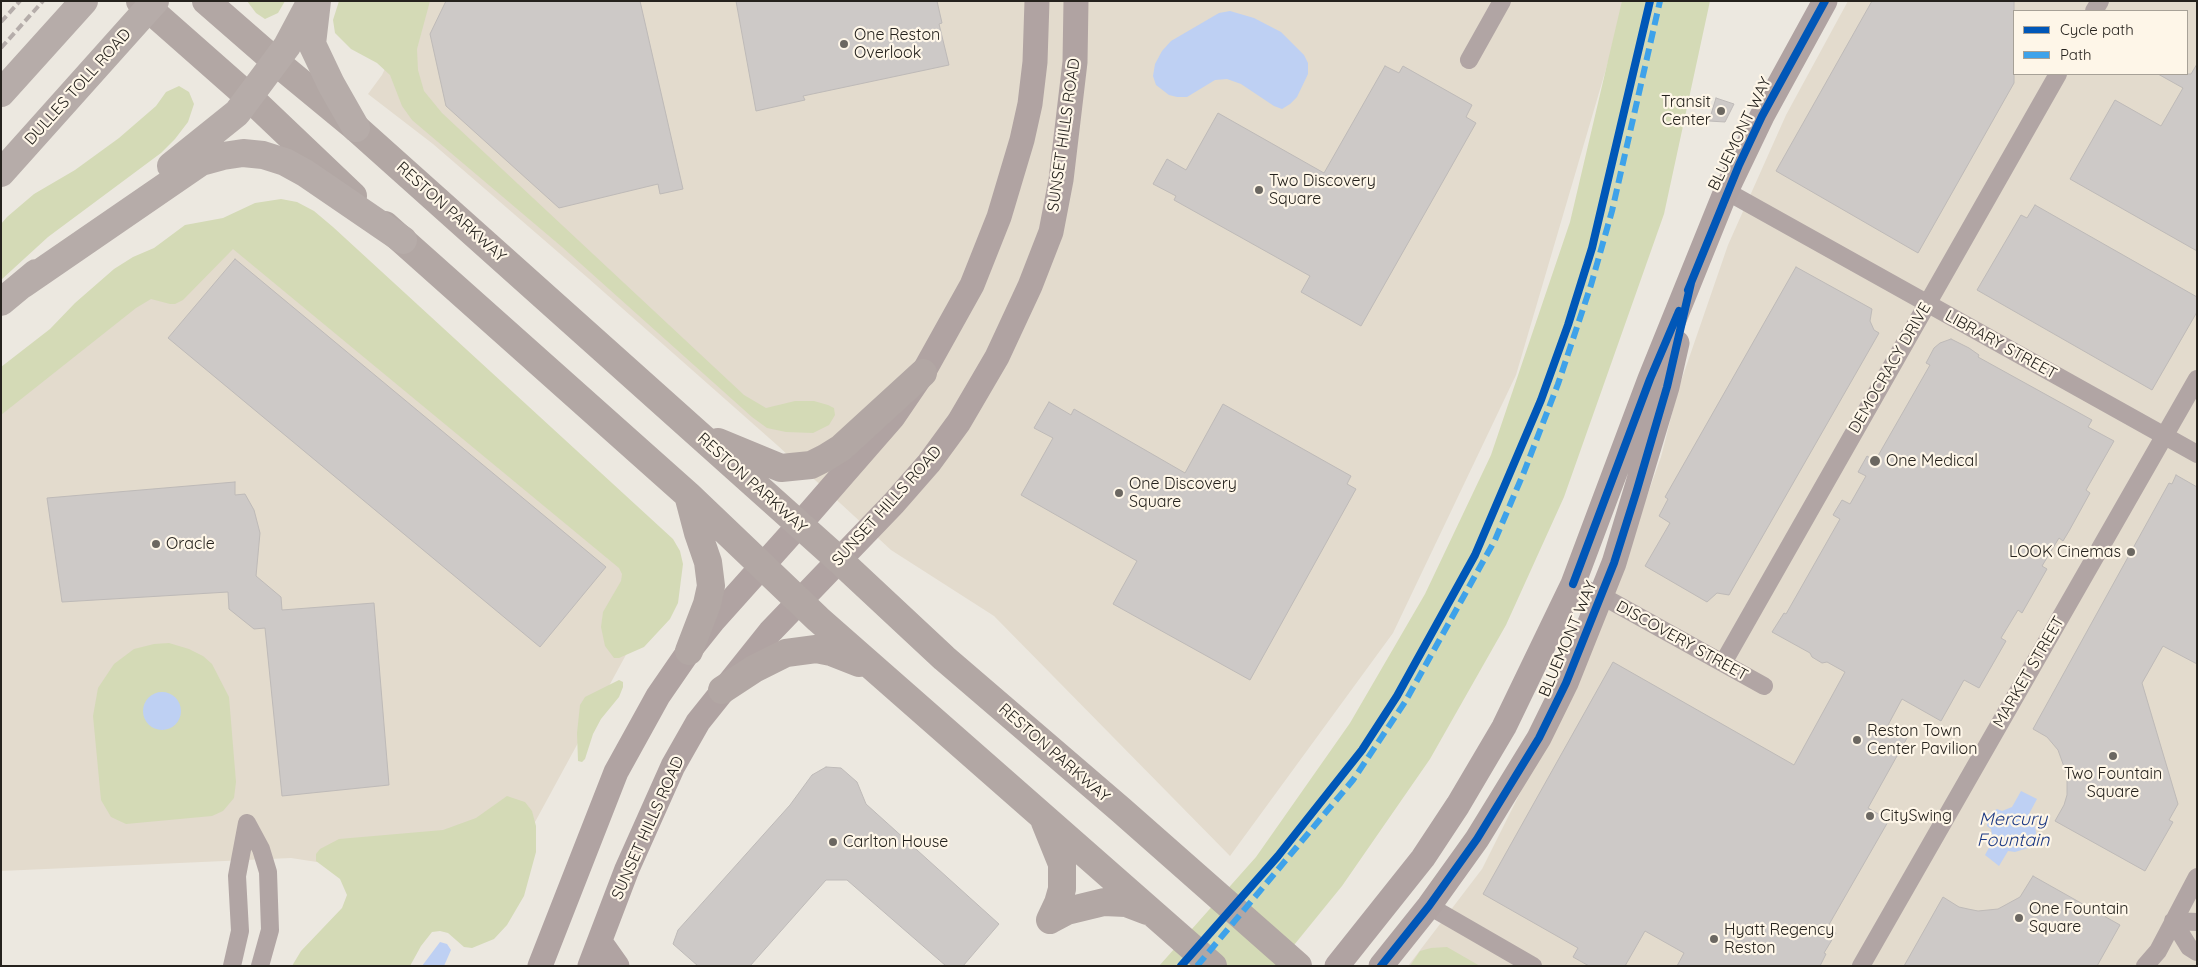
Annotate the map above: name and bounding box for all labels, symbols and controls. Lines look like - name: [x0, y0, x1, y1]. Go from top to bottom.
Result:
- legend: [2013, 10, 2188, 75]
- text: Cycle path: [2060, 20, 2134, 39]
- street label: DULLES TOLL ROAD: [21, 25, 135, 149]
- place label: One Reston Overlook: [854, 25, 940, 63]
- marker: One Reston Overlook: [838, 38, 850, 50]
- text: Path: [2060, 45, 2092, 64]
- street label: SUNSET HILLS ROAD: [1044, 57, 1084, 213]
- street label: BLUEMONT WAY: [1704, 74, 1776, 194]
- place label: Transit Center: [1661, 92, 1711, 130]
- marker: Transit Center: [1715, 105, 1727, 117]
- street label: RESTON PARKWAY: [392, 158, 510, 266]
- place label: Two Discovery Square: [1269, 171, 1376, 209]
- marker: Two Discovery Square: [1253, 184, 1265, 196]
- street label: DEMOCRACY DRIVE: [1845, 299, 1935, 437]
- street label: LIBRARY STREET: [1942, 306, 2060, 384]
- street label: RESTON PARKWAY: [693, 429, 811, 537]
- street label: SUNSET HILLS ROAD: [828, 442, 946, 570]
- place label: One Medical: [1886, 451, 1978, 471]
- marker: One Medical: [1868, 454, 1882, 468]
- place label: One Discovery Square: [1129, 474, 1237, 512]
- marker: One Discovery Square: [1113, 487, 1125, 499]
- place label: Oracle: [166, 534, 215, 554]
- marker: Oracle: [150, 538, 162, 550]
- place label: LOOK Cinemas: [2009, 542, 2121, 562]
- marker: LOOK Cinemas: [2125, 546, 2137, 558]
- street label: BLUEMONT WAY: [1535, 578, 1601, 700]
- street label: DISCOVERY STREET: [1613, 597, 1751, 685]
- street label: MARKET STREET: [1989, 613, 2069, 731]
- street label: RESTON PARKWAY: [995, 700, 1113, 806]
- place label: Reston Town Center Pavilion: [1867, 721, 1978, 759]
- marker: Reston Town Center Pavilion: [1851, 734, 1863, 746]
- marker: Two Fountain Square: [2107, 750, 2119, 762]
- street label: SUNSET HILLS ROAD: [608, 753, 688, 903]
- place label: Two Fountain Square: [2064, 764, 2162, 802]
- place label: CitySwing: [1880, 806, 1952, 826]
- water label: Mercury Fountain: [1977, 809, 2049, 852]
- marker: CitySwing: [1864, 810, 1876, 822]
- place label: Carlton House: [843, 832, 948, 852]
- marker: Carlton House: [827, 836, 839, 848]
- place label: One Fountain Square: [2029, 899, 2129, 937]
- marker: One Fountain Square: [2013, 912, 2025, 924]
- place label: Hyatt Regency Reston: [1724, 920, 1834, 958]
- marker: Hyatt Regency Reston: [1708, 933, 1720, 945]

